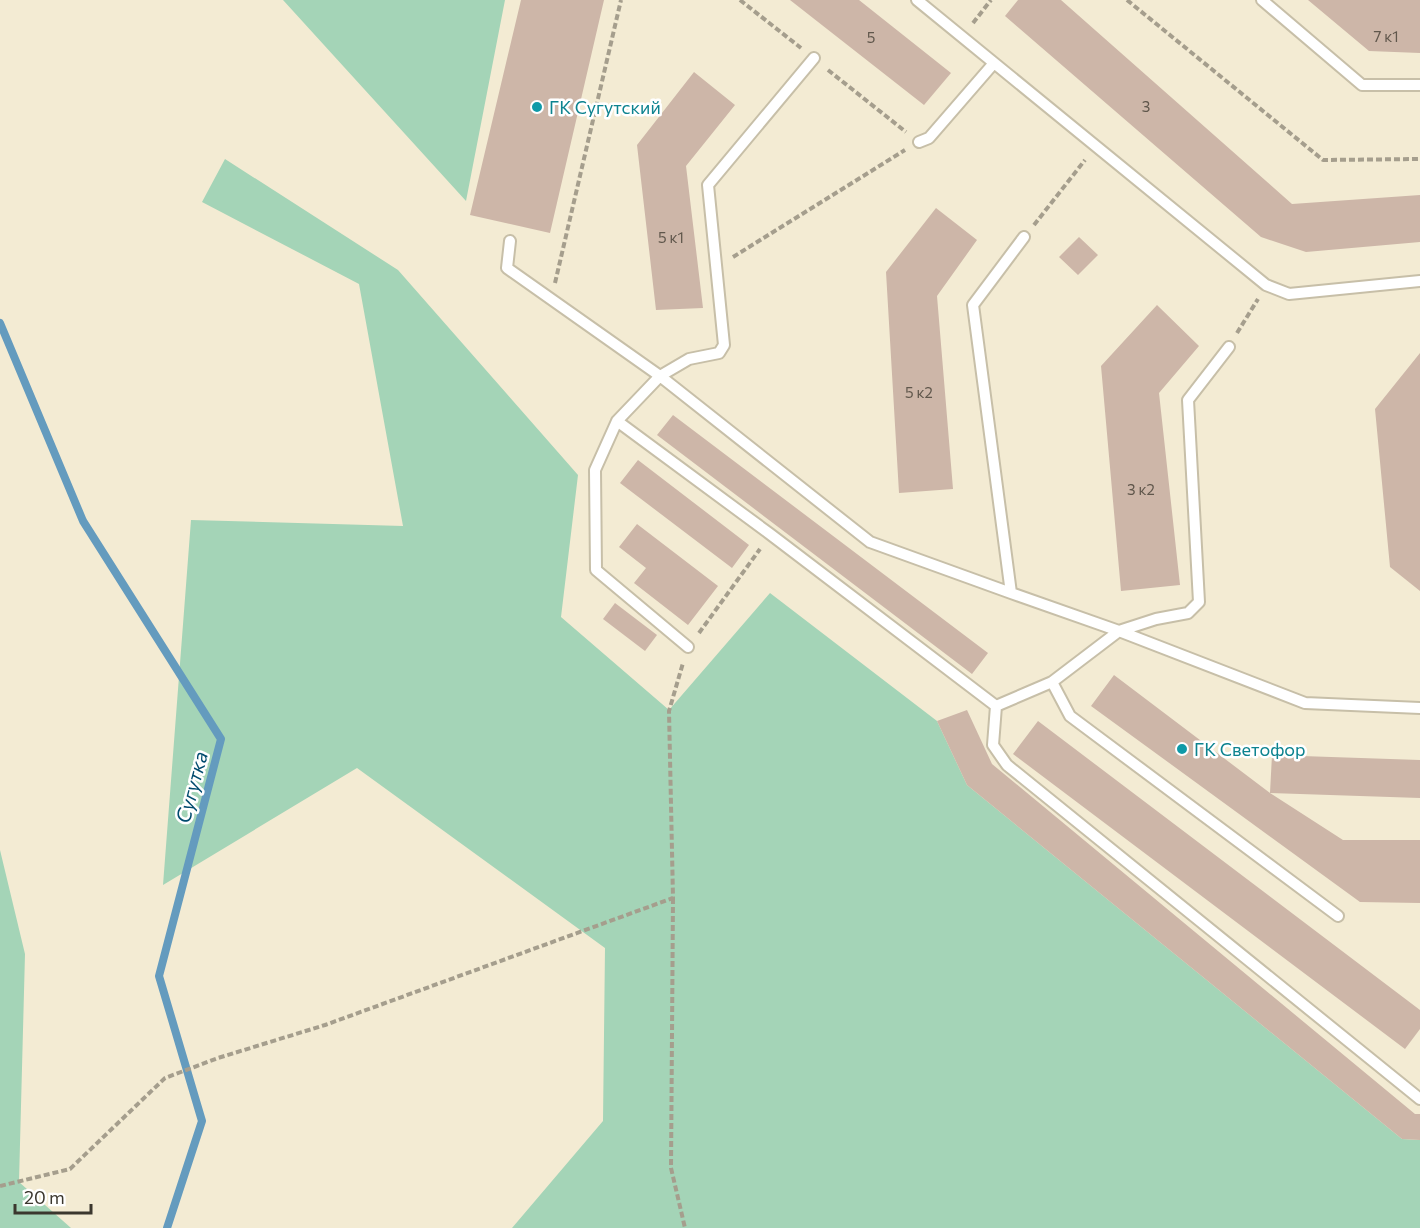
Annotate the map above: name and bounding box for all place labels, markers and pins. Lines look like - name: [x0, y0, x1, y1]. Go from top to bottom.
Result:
- place label: ГК Сугутский: [549, 96, 661, 118]
- marker: ГК Сугутский: [530, 100, 544, 114]
- place label: ГК Светофор: [1194, 738, 1306, 760]
- marker: ГК Светофор: [1175, 742, 1189, 756]

